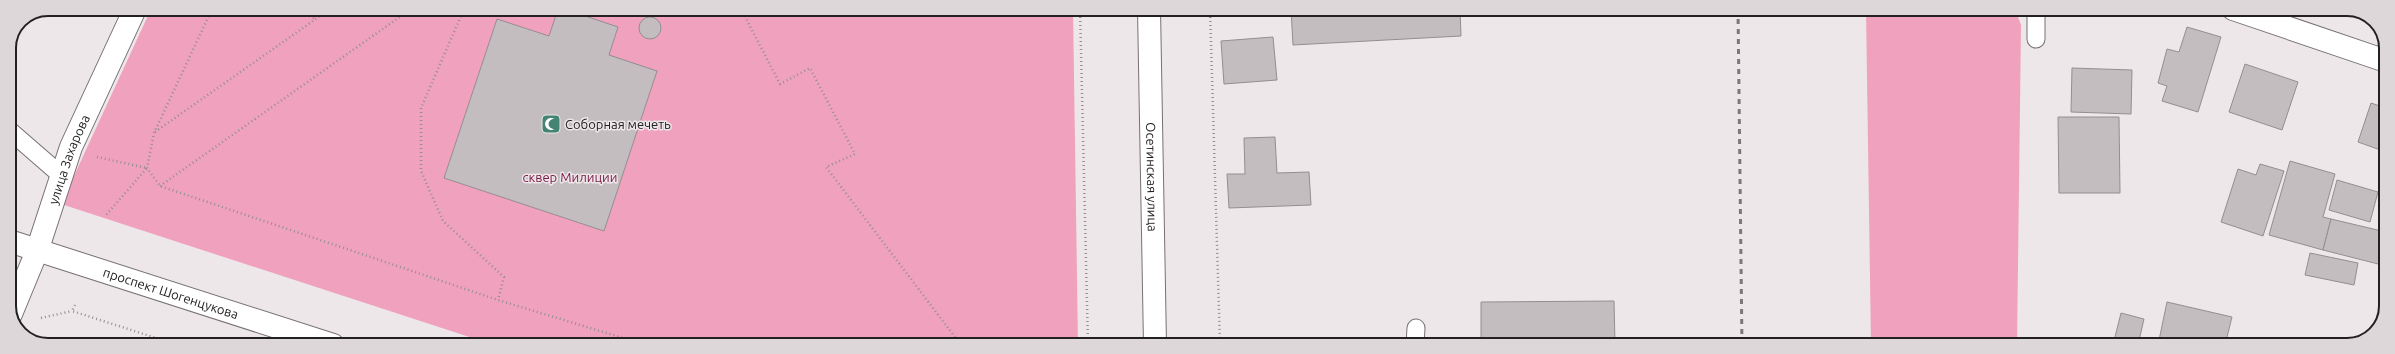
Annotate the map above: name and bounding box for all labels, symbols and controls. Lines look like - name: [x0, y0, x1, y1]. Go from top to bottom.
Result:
- street label: улица Захарова: [46, 112, 92, 206]
- mosque icon: Соборная мечеть: [540, 113, 562, 135]
- place label: Соборная мечеть: [565, 117, 671, 131]
- street label: Осетинская улица: [1144, 122, 1160, 232]
- park label: сквер Милиции: [523, 170, 617, 184]
- street label: проспект Шогенцукова: [101, 265, 240, 321]

